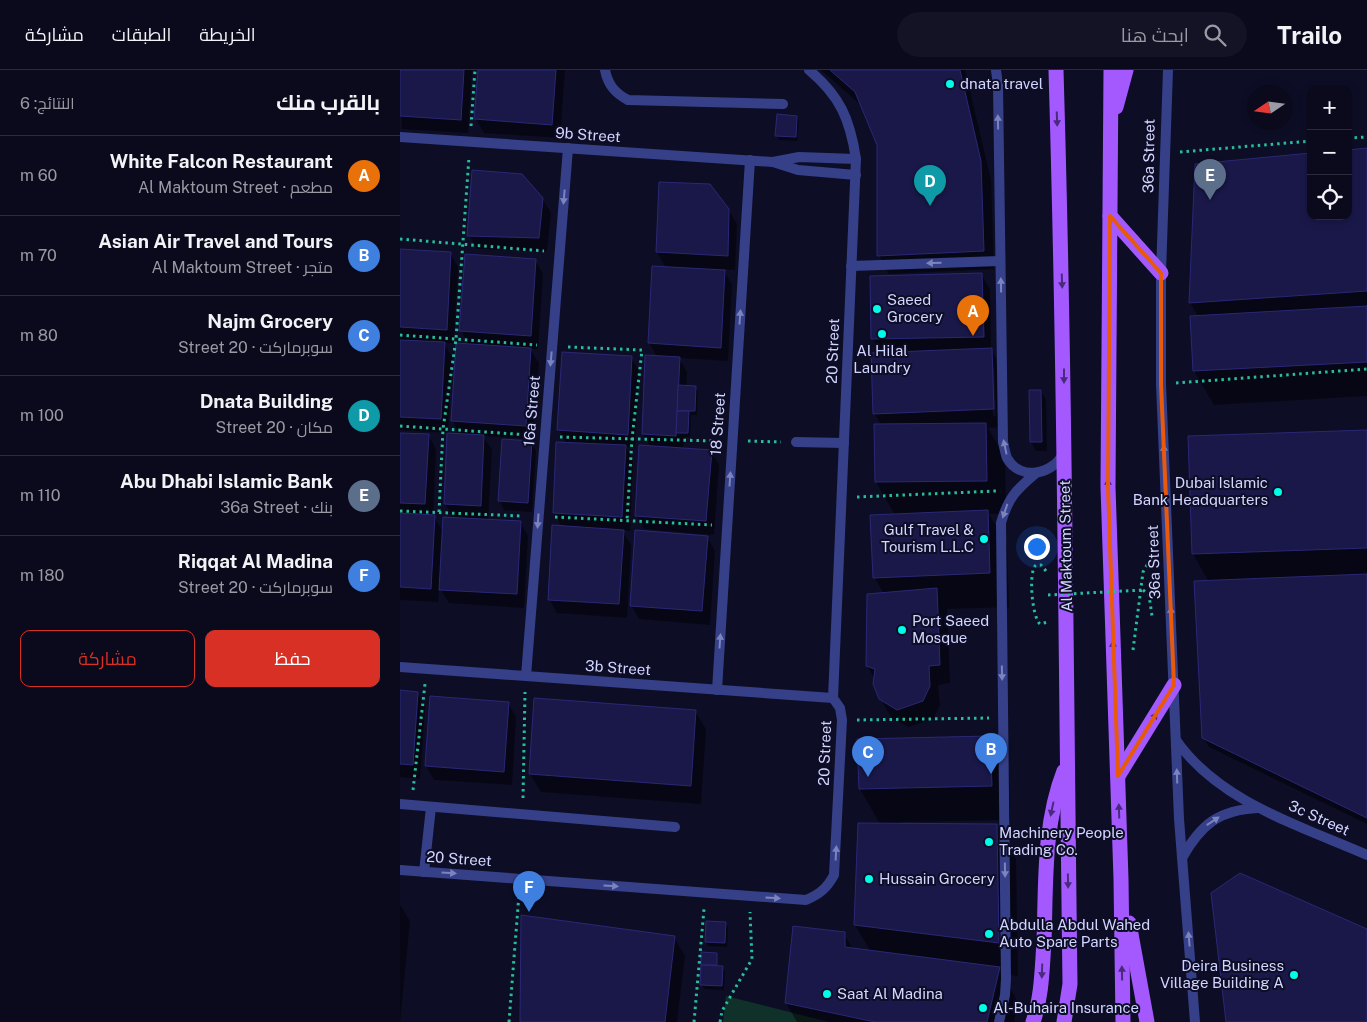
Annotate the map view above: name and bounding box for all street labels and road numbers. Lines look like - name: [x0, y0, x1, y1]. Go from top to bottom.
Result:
- street label: 36a Street: [1139, 118, 1158, 193]
- street label: 9b Street: [555, 124, 622, 145]
- street label: 20 Street: [823, 318, 842, 384]
- street label: 16a Street: [520, 375, 543, 447]
- street label: 18 Street: [707, 392, 728, 456]
- street label: Al Maktoum Street: [1056, 480, 1075, 612]
- street label: 36a Street: [1144, 524, 1163, 600]
- street label: 3b Street: [585, 657, 652, 678]
- street label: 20 Street: [815, 720, 834, 786]
- street label: 3c Street: [1286, 797, 1352, 839]
- street label: 20 Street: [426, 848, 493, 869]

